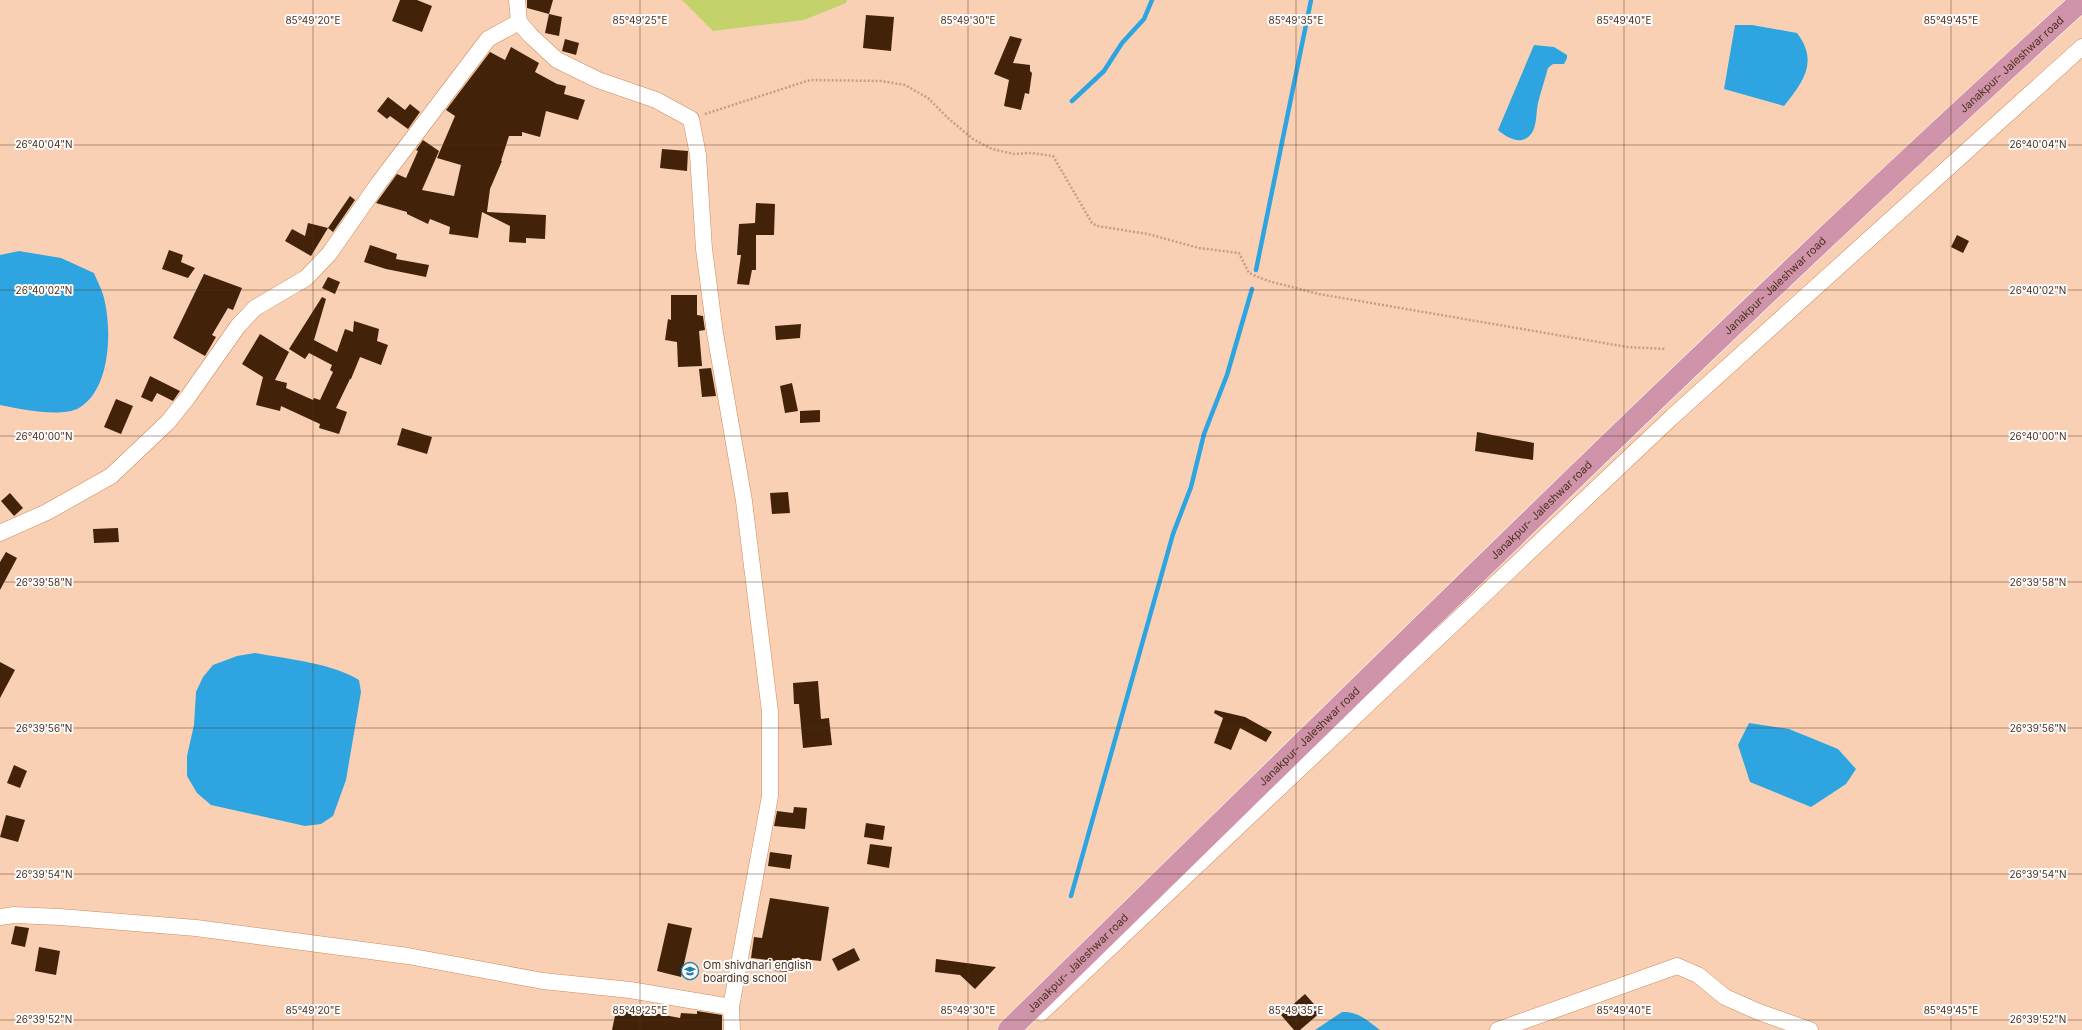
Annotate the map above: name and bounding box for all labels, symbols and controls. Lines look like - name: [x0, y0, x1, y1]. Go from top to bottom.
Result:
- street label: Janakpur- Jaleshwar road: [1957, 13, 2067, 116]
- text: 85°49'20"E: [285, 14, 341, 26]
- text: 85°49'25"E: [613, 14, 667, 26]
- text: 85°49'30"E: [940, 14, 996, 26]
- text: 85°49'35"E: [1269, 14, 1323, 26]
- text: 85°49'40"E: [1597, 14, 1651, 26]
- text: 85°49'45"E: [1924, 14, 1978, 26]
- text: 26°40'04"N: [15, 138, 73, 150]
- text: 26°40'04"N: [2009, 138, 2067, 150]
- street label: Janakpur- Jaleshwar road: [1721, 234, 1829, 338]
- text: 26°40'02"N: [16, 284, 72, 296]
- text: 26°40'02"N: [2010, 284, 2066, 296]
- text: 26°40'00"N: [16, 430, 72, 442]
- text: 26°40'00"N: [2010, 430, 2066, 442]
- street label: Janakpur- Jaleshwar road: [1487, 458, 1595, 563]
- text: 26°39'58"N: [16, 576, 72, 588]
- text: 26°39'58"N: [2010, 576, 2066, 588]
- street label: Janakpur- Jaleshwar road: [1256, 684, 1363, 789]
- text: 26°39'56"N: [16, 722, 72, 734]
- text: 26°39'56"N: [2010, 722, 2066, 734]
- text: 26°39'54"N: [16, 868, 72, 880]
- text: 26°39'54"N: [2010, 868, 2066, 880]
- street label: Janakpur- Jaleshwar road: [1024, 910, 1131, 1016]
- place label: Om shivdhari english boarding school: [703, 958, 812, 985]
- school or university icon: Om shivdhari english boarding school: [680, 961, 700, 981]
- text: 85°49'20"E: [285, 1004, 341, 1016]
- text: 85°49'25"E: [613, 1004, 667, 1016]
- text: 85°49'30"E: [940, 1004, 996, 1016]
- text: 85°49'35"E: [1269, 1004, 1323, 1016]
- text: 85°49'40"E: [1597, 1004, 1651, 1016]
- text: 85°49'45"E: [1924, 1004, 1978, 1016]
- text: 26°39'52"N: [16, 1013, 72, 1025]
- text: 26°39'52"N: [2010, 1013, 2066, 1025]

